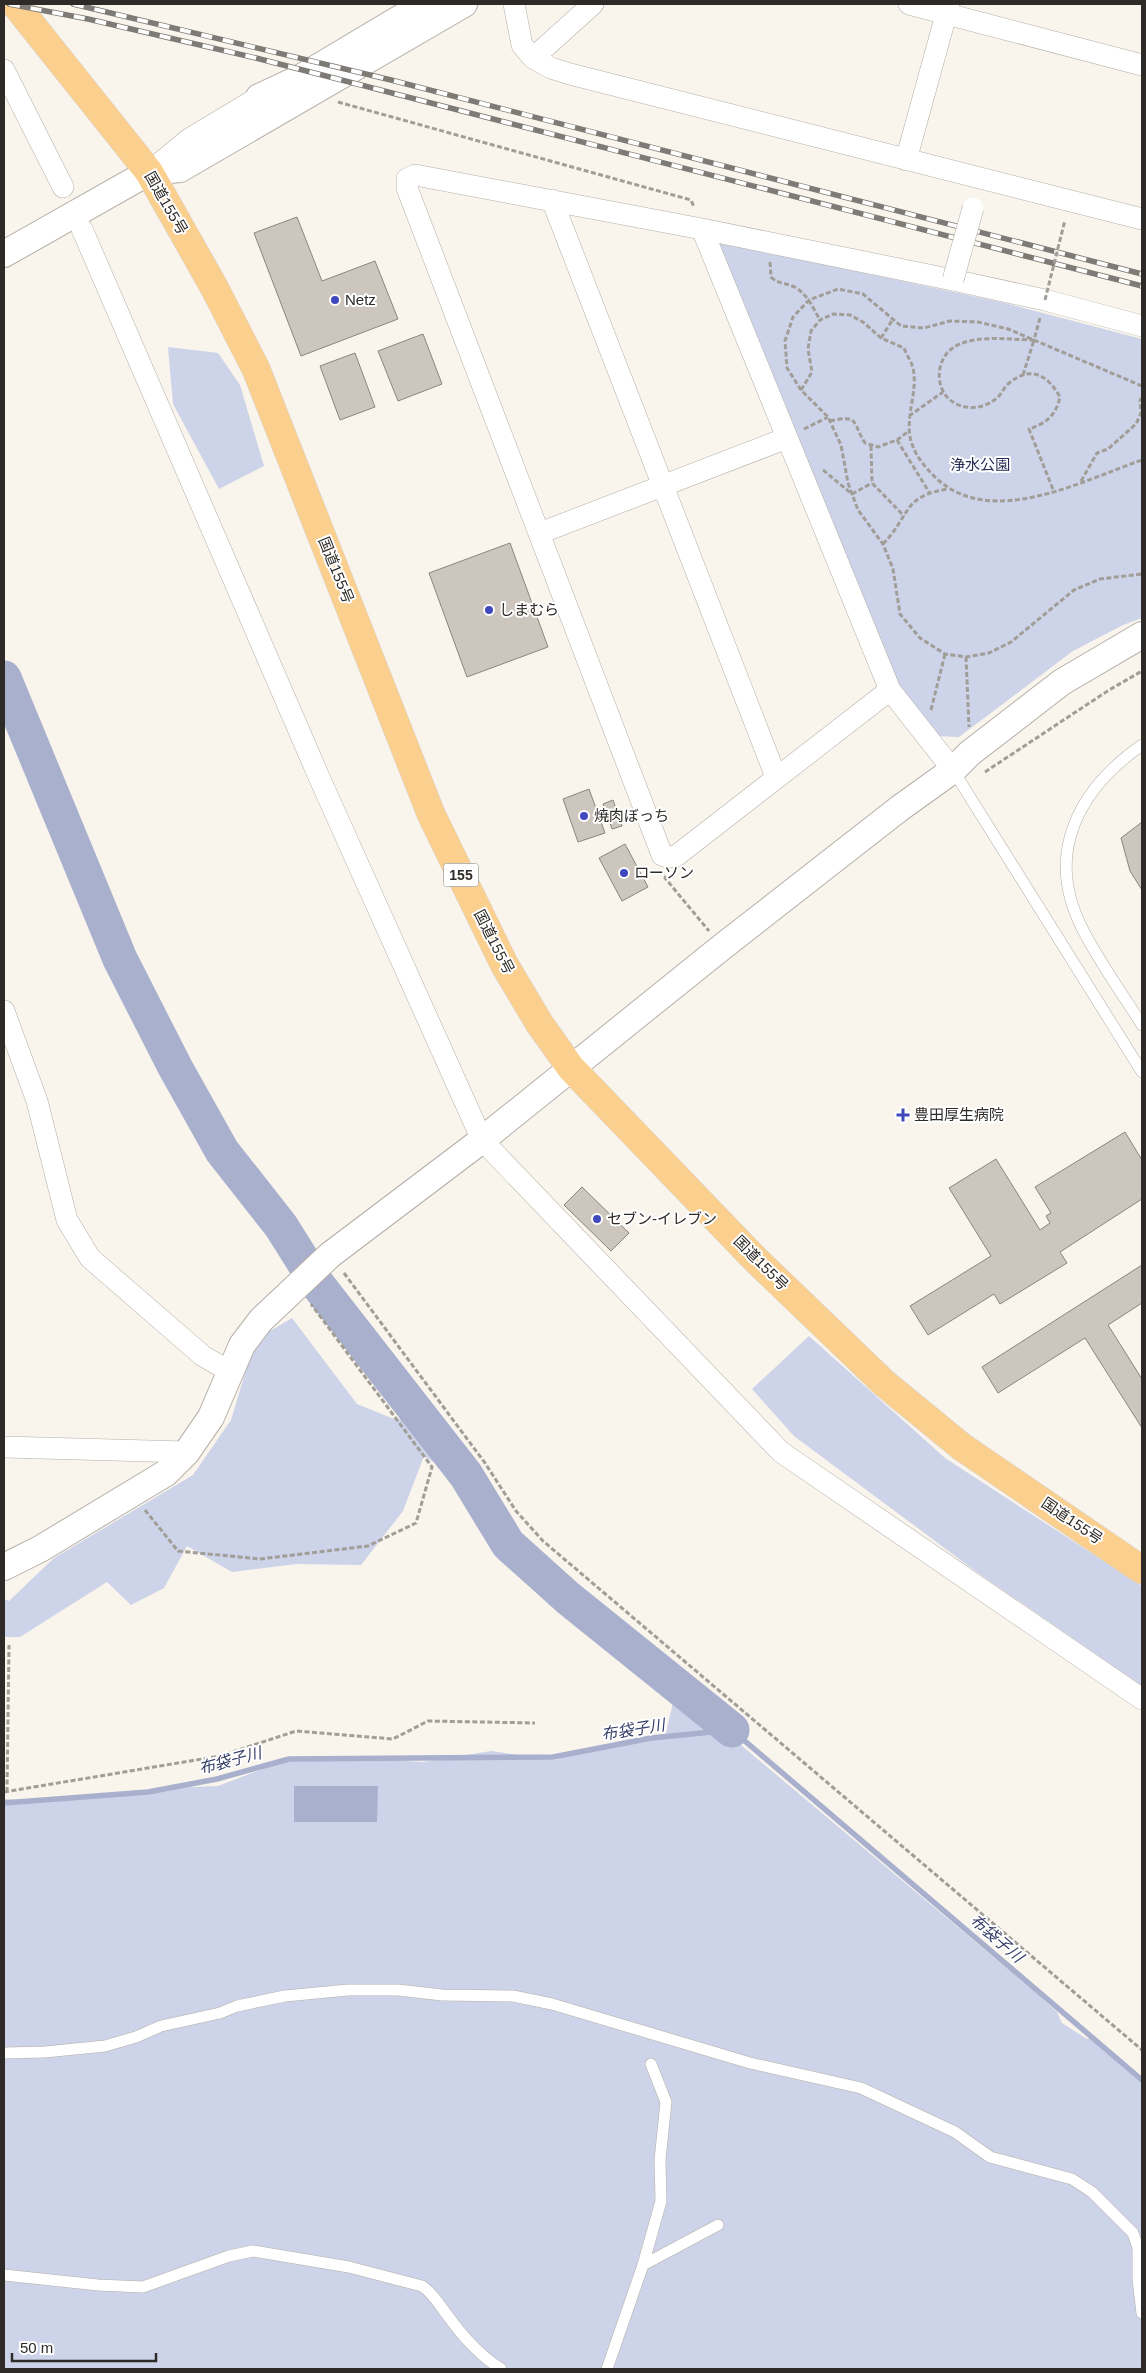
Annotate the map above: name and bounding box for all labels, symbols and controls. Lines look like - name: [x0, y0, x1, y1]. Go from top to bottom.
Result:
- street label: 国道155号: [142, 168, 191, 237]
- place label: Netz: [345, 291, 376, 308]
- marker: Netz: [329, 294, 341, 306]
- park label: 浄水公園: [950, 456, 1010, 473]
- street label: 国道155号: [315, 534, 357, 605]
- place label: しまむら: [499, 601, 559, 618]
- marker: しまむら: [483, 604, 495, 616]
- place label: 焼肉ぼっち: [594, 807, 669, 824]
- marker: 焼肉ぼっち: [578, 810, 590, 822]
- road number: 155: [444, 864, 478, 886]
- place label: ローソン: [634, 864, 694, 881]
- marker: ローソン: [618, 867, 630, 879]
- street label: 国道155号: [471, 907, 518, 977]
- place label: 豊田厚生病院: [914, 1106, 1004, 1123]
- marker: 豊田厚生病院: [896, 1108, 910, 1122]
- place label: セブン-イレブン: [607, 1210, 717, 1227]
- marker: セブン-イレブン: [591, 1213, 603, 1225]
- street label: 国道155号: [731, 1232, 792, 1293]
- street label: 国道155号: [1038, 1494, 1106, 1547]
- water label: 布袋子川: [600, 1716, 668, 1743]
- water label: 布袋子川: [197, 1743, 265, 1777]
- water label: 布袋子川: [967, 1911, 1028, 1967]
- scale bar: [12, 2330, 156, 2362]
- text: 50 m: [20, 2339, 53, 2356]

